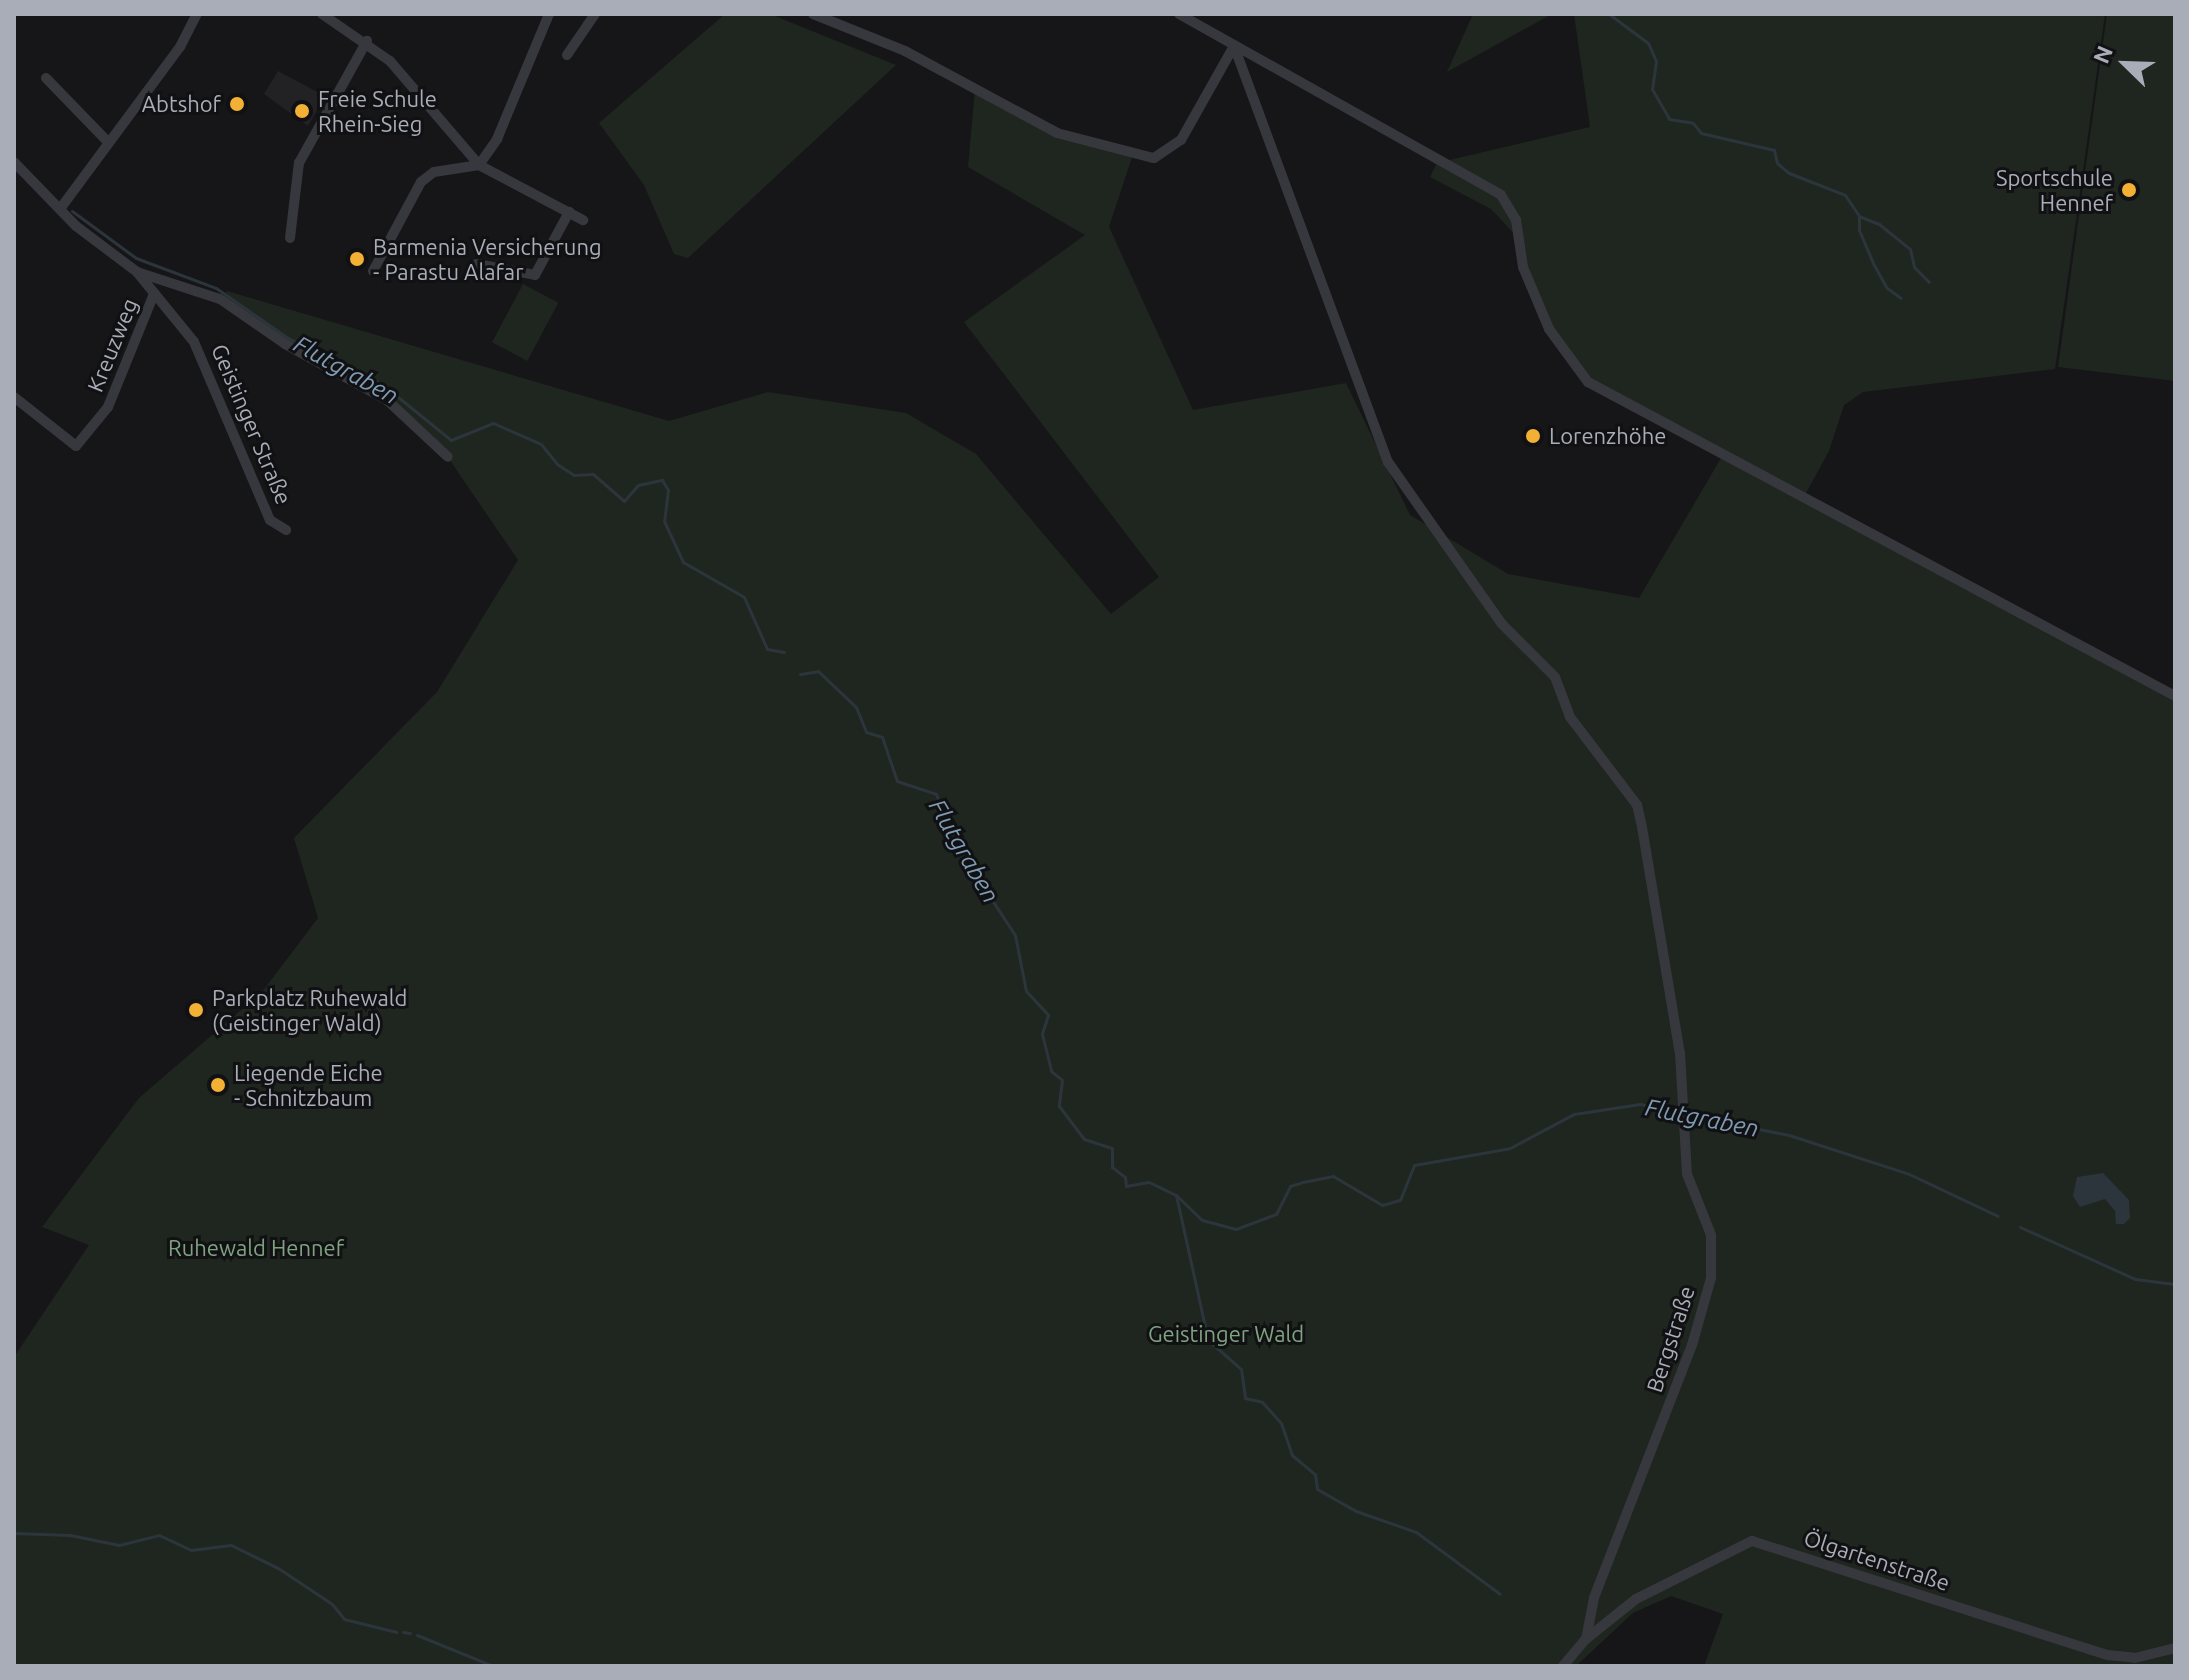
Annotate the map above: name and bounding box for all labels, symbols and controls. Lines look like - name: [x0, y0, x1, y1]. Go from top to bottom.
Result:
- north arrow: [2085, 24, 2165, 104]
- text: N: [2088, 42, 2117, 67]
- place label: Freie Schule Rhein-Sieg: [318, 85, 437, 136]
- place label: Abtshof: [142, 91, 221, 117]
- marker: Abtshof: [228, 95, 246, 113]
- marker: Freie Schule Rhein-Sieg: [293, 102, 311, 120]
- place label: Sportschule Hennef: [1996, 164, 2113, 216]
- marker: Sportschule Hennef: [2120, 181, 2138, 199]
- place label: Barmenia Versicherung - Parastu Alafar: [373, 233, 602, 284]
- marker: Barmenia Versicherung - Parastu Alafar: [348, 250, 366, 268]
- street label: Kreuzweg: [81, 294, 143, 396]
- water label: Flutgraben: [289, 330, 403, 410]
- street label: Geistinger Straße: [206, 340, 298, 508]
- place label: Lorenzhöhe: [1549, 423, 1666, 449]
- marker: Lorenzhöhe: [1524, 427, 1542, 445]
- water label: Flutgraben: [923, 794, 1005, 908]
- place label: Parkplatz Ruhewald (Geistinger Wald): [212, 984, 407, 1036]
- marker: Parkplatz Ruhewald (Geistinger Wald): [187, 1001, 205, 1019]
- place label: Liegende Eiche - Schnitzbaum: [234, 1059, 383, 1110]
- marker: Liegende Eiche - Schnitzbaum: [209, 1076, 227, 1094]
- water label: Flutgraben: [1643, 1093, 1761, 1143]
- park label: Ruhewald Hennef: [168, 1235, 344, 1261]
- street label: Bergstraße: [1640, 1282, 1700, 1396]
- park label: Geistinger Wald: [1148, 1321, 1304, 1347]
- street label: Ölgartenstraße: [1801, 1524, 1953, 1596]

